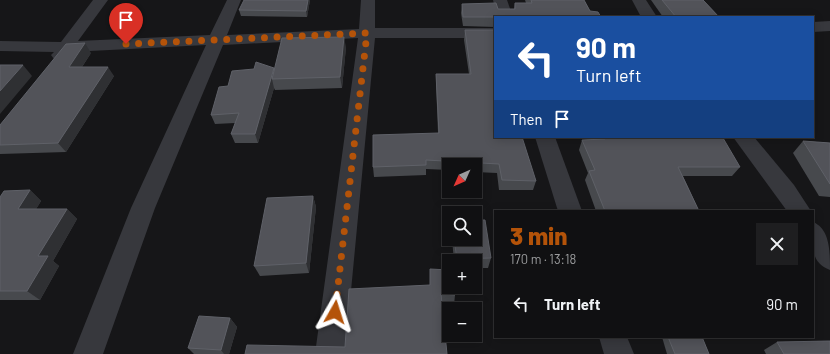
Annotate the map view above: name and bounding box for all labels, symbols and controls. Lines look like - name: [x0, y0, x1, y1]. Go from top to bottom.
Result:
- pin: [109, 3, 143, 44]
- icon: arrive: [115, 9, 137, 31]
- text: 90 m: [576, 30, 636, 64]
- icon: left: [510, 32, 562, 84]
- text: Turn left: [576, 64, 642, 86]
- icon: arrive: [551, 108, 573, 130]
- text: Then: [510, 110, 543, 128]
- north arrow: [442, 158, 482, 198]
- map controls: [442, 158, 482, 342]
- button: search: [442, 206, 482, 246]
- text: 3 min: [510, 221, 567, 250]
- button: close: [756, 223, 798, 265]
- text: 170 m · 13:18: [510, 251, 576, 267]
- button: +: [442, 254, 482, 294]
- position arrow: [314, 291, 356, 333]
- icon: left: [510, 293, 532, 315]
- text: Turn left: [544, 295, 600, 313]
- text: 90 m: [766, 295, 798, 313]
- button: −: [442, 302, 482, 342]

